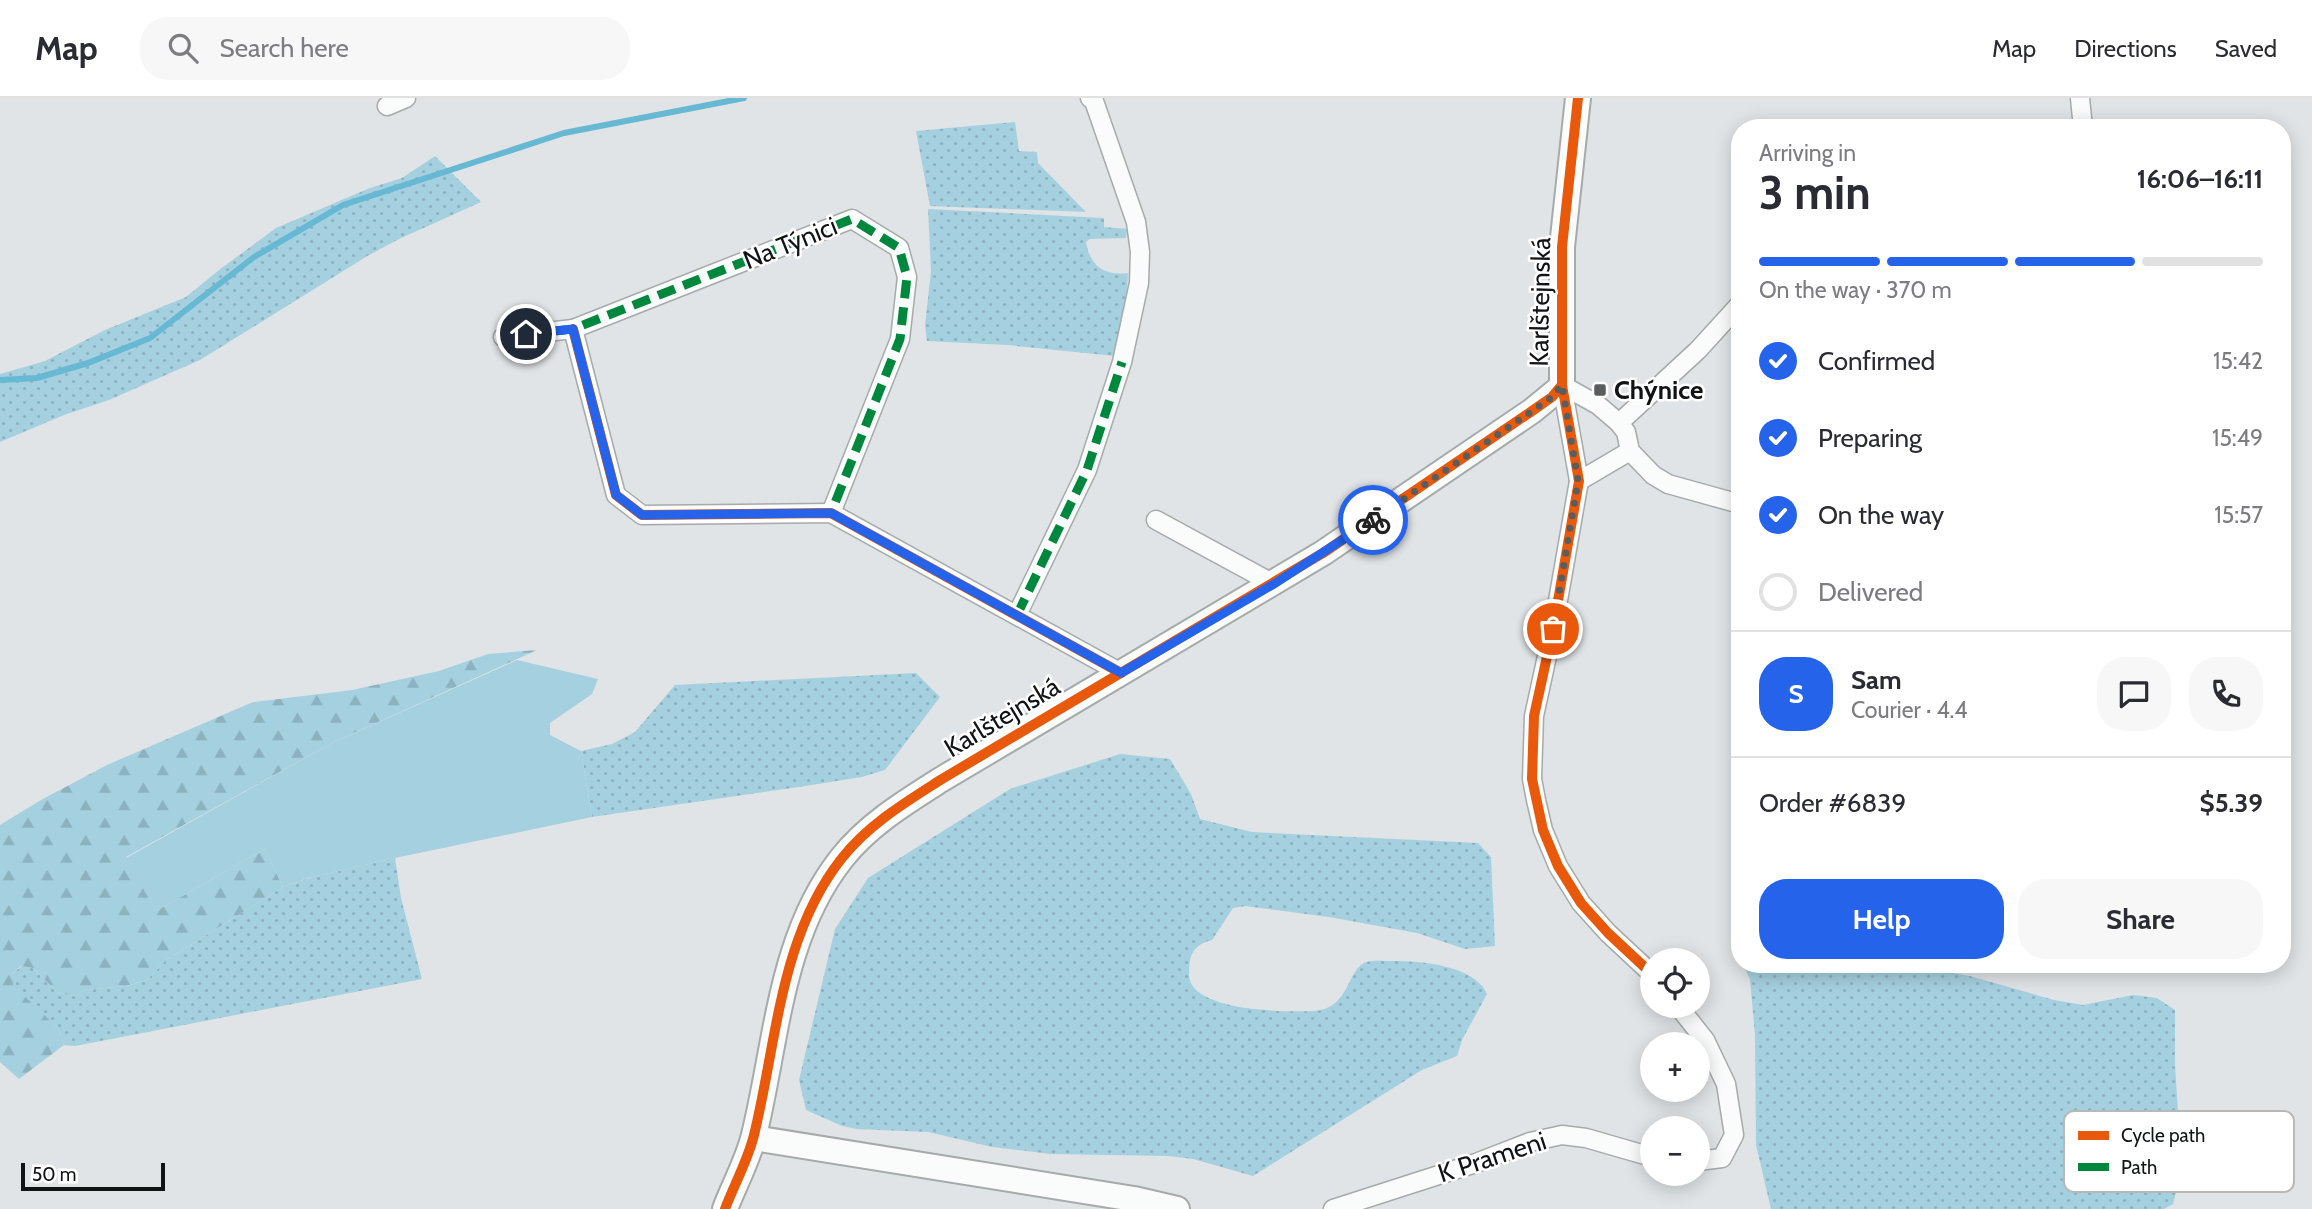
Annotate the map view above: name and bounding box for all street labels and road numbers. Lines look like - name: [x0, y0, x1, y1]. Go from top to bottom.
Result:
- street label: Na Týnici: [738, 210, 842, 276]
- street label: Karlštejnská: [1523, 237, 1557, 367]
- street label: Karlštejnská: [938, 670, 1066, 764]
- street label: K Prameni: [1434, 1124, 1550, 1190]

